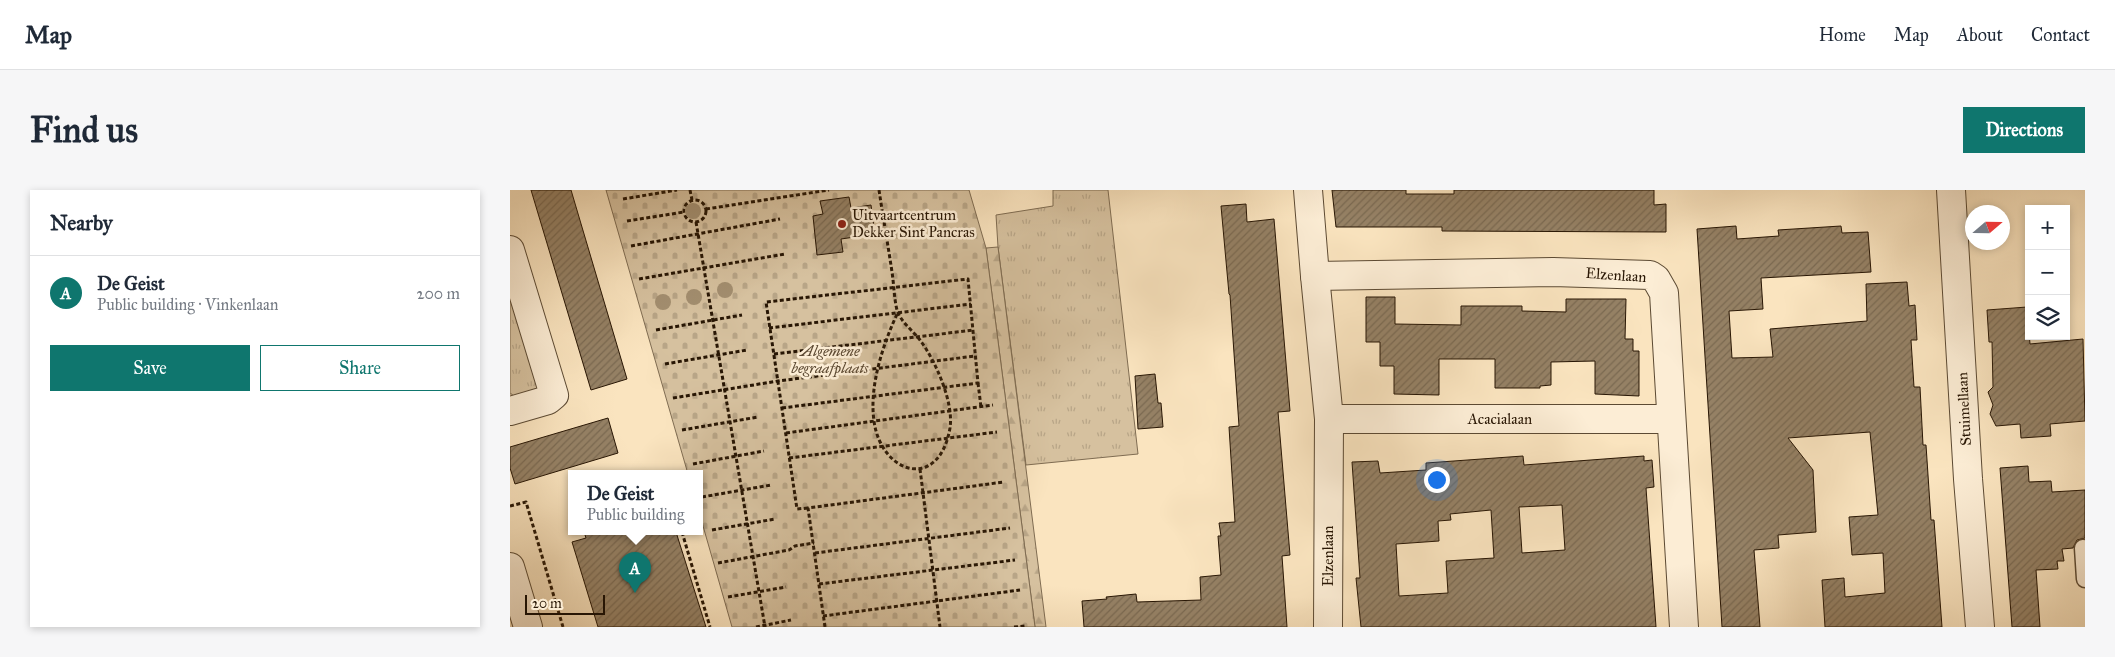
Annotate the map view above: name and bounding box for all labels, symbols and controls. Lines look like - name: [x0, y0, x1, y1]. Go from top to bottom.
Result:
- text: Map: [25, 20, 72, 50]
- text: Home: [1819, 24, 1866, 46]
- text: Map: [1894, 24, 1929, 46]
- text: About: [1957, 24, 2003, 46]
- text: Contact: [2031, 24, 2090, 46]
- button: Directions: [1963, 107, 2085, 153]
- text: Find us: [30, 109, 138, 152]
- north arrow: [1965, 205, 2010, 250]
- map controls: [2025, 205, 2070, 340]
- button: +: [2025, 205, 2070, 250]
- place label: Uitvaartcentrum Dekker Sint Pancras: [852, 206, 975, 241]
- text: Nearby: [50, 210, 113, 236]
- marker: Uitvaartcentrum Dekker Sint Pancras: [836, 218, 848, 230]
- button: −: [2025, 250, 2070, 295]
- street label: Elzenlaan: [1585, 264, 1647, 286]
- text: De Geist: [97, 272, 165, 295]
- text: A: [61, 284, 71, 303]
- text: 200 m: [417, 284, 460, 303]
- text: Public building · Vinkenlaan: [97, 295, 278, 314]
- button: layers: [2025, 295, 2070, 340]
- park label: Algemene begraafplaats: [791, 342, 869, 378]
- button: Save: [50, 345, 250, 391]
- button: Share: [260, 345, 460, 391]
- street label: Stuimellaan: [1953, 372, 1975, 446]
- street label: Acacialaan: [1467, 410, 1532, 428]
- your location: [1424, 467, 1450, 493]
- popup: [568, 470, 703, 535]
- text: De Geist: [587, 482, 654, 505]
- text: Public building: [587, 505, 684, 524]
- street label: Elzenlaan: [1319, 526, 1337, 586]
- pin: A: [619, 552, 651, 593]
- scale bar: [525, 592, 605, 615]
- text: 20 m: [532, 595, 562, 612]

